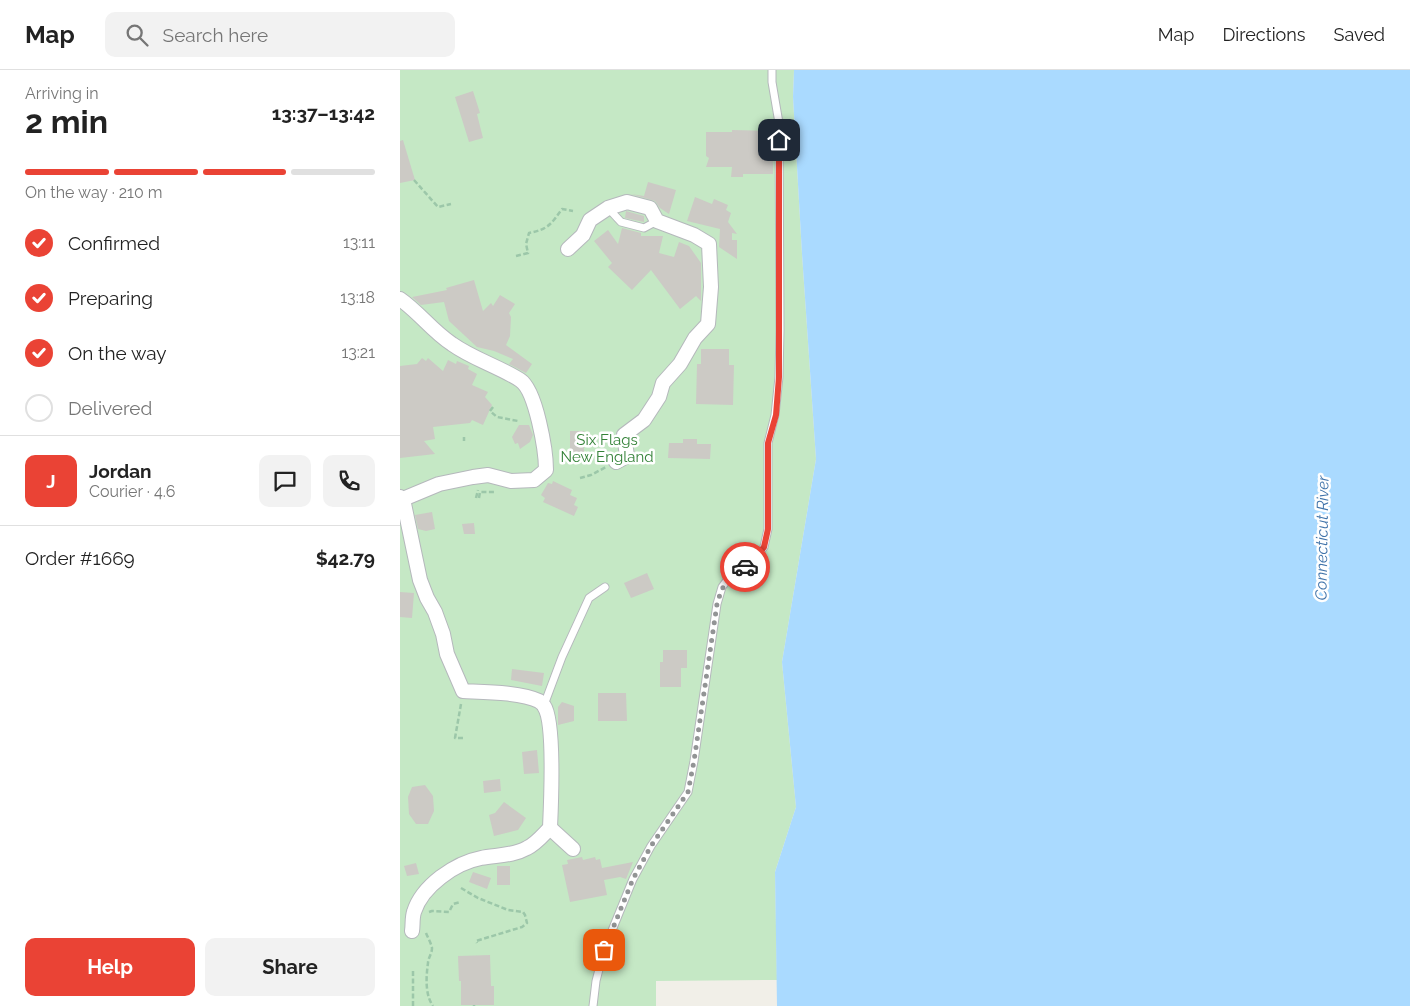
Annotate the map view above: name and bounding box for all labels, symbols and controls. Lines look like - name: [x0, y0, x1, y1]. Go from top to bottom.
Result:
- search box: [105, 12, 455, 57]
- text: Map: [25, 20, 75, 49]
- icon: search: [123, 21, 151, 49]
- text: Search here: [163, 24, 268, 46]
- text: Map: [1158, 24, 1194, 45]
- text: Directions: [1222, 24, 1306, 45]
- text: Saved: [1334, 24, 1385, 45]
- text: Arriving in: [25, 84, 99, 103]
- text: 13:37–13:42: [272, 102, 375, 124]
- text: 2 min: [25, 103, 108, 140]
- pin: [758, 119, 800, 161]
- icon: home: [765, 126, 793, 154]
- text: On the way · 210 m: [25, 183, 163, 202]
- icon: check: [25, 229, 53, 257]
- text: Confirmed: [68, 232, 160, 254]
- text: 13:11: [343, 233, 375, 252]
- icon: check: [25, 284, 53, 312]
- text: Preparing: [68, 287, 153, 309]
- text: 13:18: [340, 288, 375, 307]
- icon: check: [25, 339, 53, 367]
- text: On the way: [68, 342, 167, 364]
- text: 13:21: [341, 343, 375, 362]
- text: Delivered: [68, 397, 152, 419]
- park label: Six Flags New England: [560, 431, 654, 466]
- button: chat: [259, 455, 311, 507]
- button: phone: [323, 455, 375, 507]
- text: Jordan: [89, 460, 152, 482]
- text: J: [46, 470, 56, 492]
- water label: Connecticut River: [1311, 475, 1333, 601]
- text: Courier · 4.6: [89, 482, 175, 501]
- courier: [720, 542, 770, 592]
- text: Order #1669: [25, 547, 135, 569]
- text: $42.79: [316, 547, 375, 569]
- icon: car: [731, 553, 759, 581]
- pin: [583, 929, 625, 971]
- icon: bag: [590, 936, 618, 964]
- button: Help: [25, 938, 195, 996]
- button: Share: [205, 938, 375, 996]

